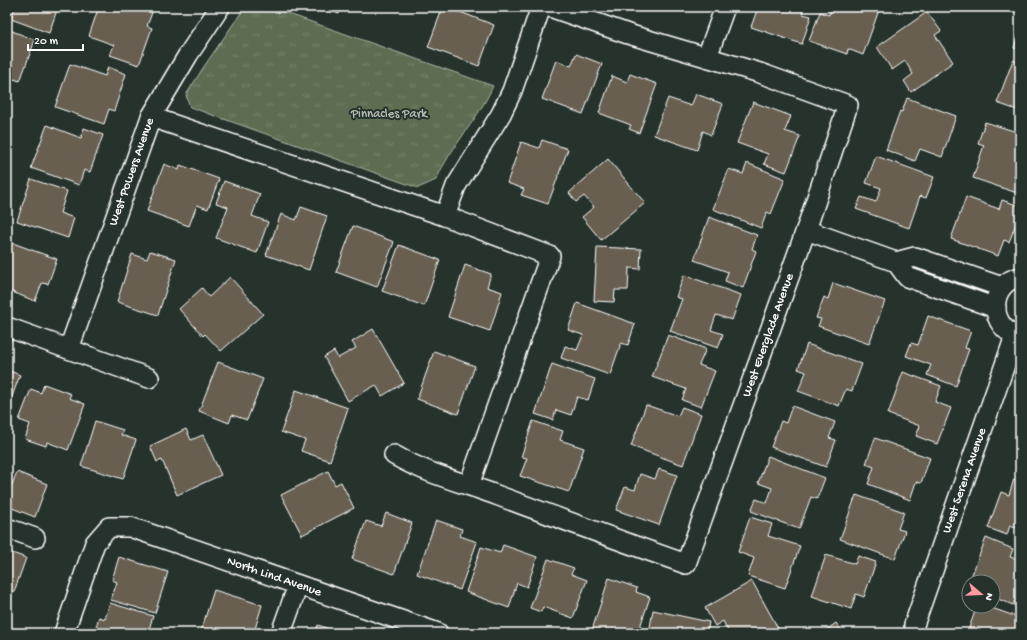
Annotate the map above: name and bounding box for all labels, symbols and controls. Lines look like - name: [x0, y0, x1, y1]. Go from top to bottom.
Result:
- scale bar: [28, 26, 83, 52]
- text: 20 m: [34, 35, 59, 49]
- park label: Pinnacles Park: [350, 107, 428, 122]
- street label: West Powers Avenue: [106, 116, 158, 228]
- street label: West Everglade Avenue: [739, 271, 797, 399]
- street label: West Serena Avenue: [939, 426, 990, 535]
- street label: North Lind Avenue: [225, 553, 324, 600]
- north arrow: [961, 574, 1001, 614]
- text: N: [982, 591, 995, 602]

